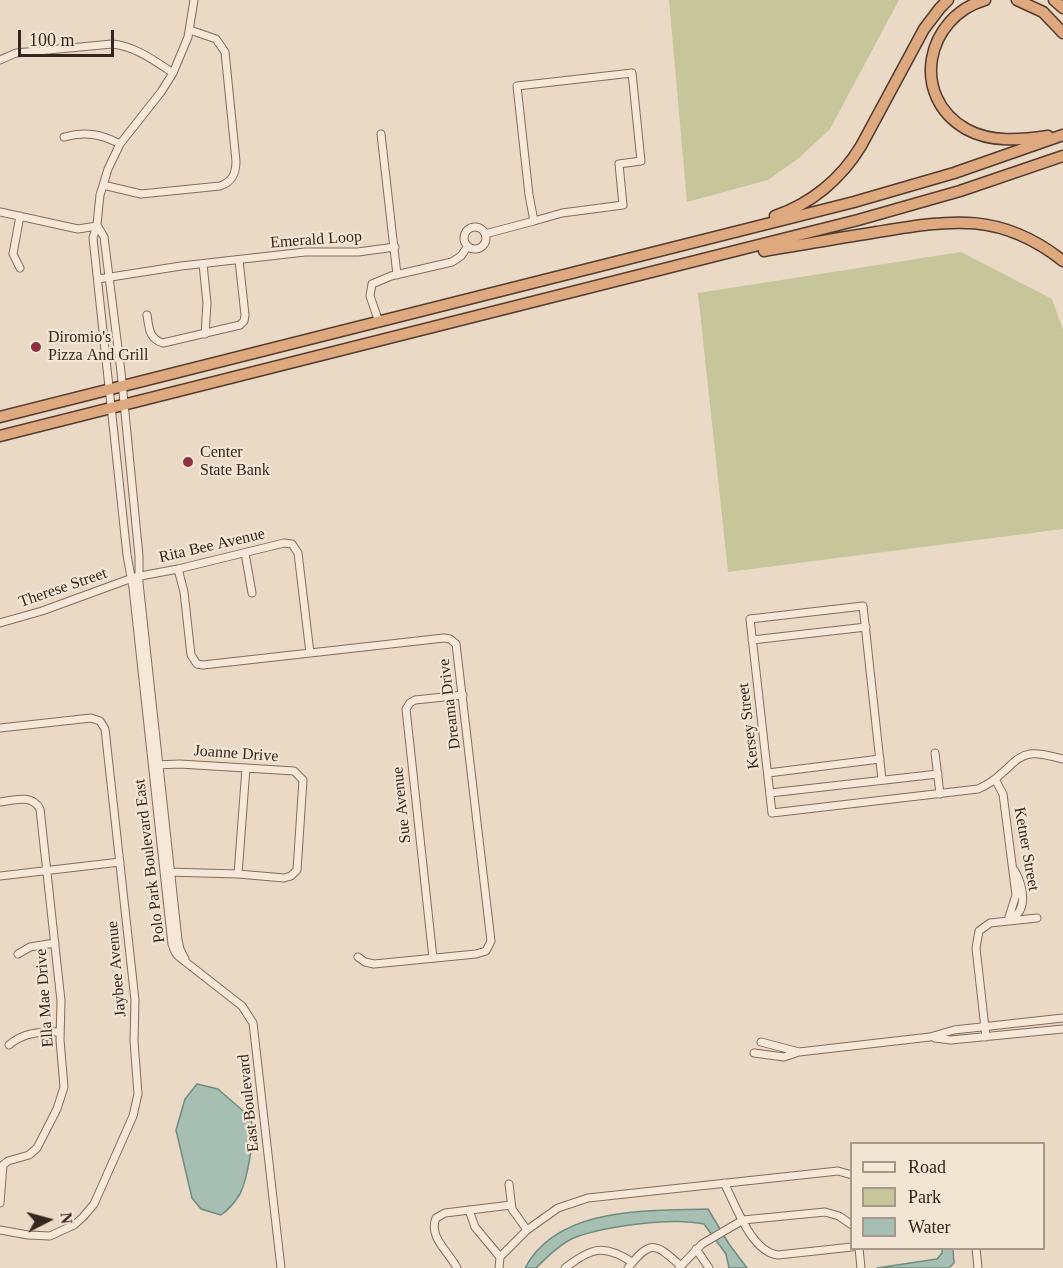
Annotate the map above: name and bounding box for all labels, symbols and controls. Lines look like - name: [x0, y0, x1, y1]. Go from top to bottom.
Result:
- scale bar: [21, 18, 117, 56]
- text: 100 m: [29, 30, 75, 50]
- street label: Emerald Loop: [269, 227, 363, 253]
- place label: Diromio's Pizza And Grill: [48, 328, 148, 366]
- marker: Diromio's Pizza And Grill: [29, 340, 43, 354]
- place label: Center State Bank: [200, 443, 270, 481]
- marker: Center State Bank: [181, 455, 195, 469]
- street label: Rita Bee Avenue: [157, 524, 267, 568]
- street label: Therese Street: [16, 564, 110, 612]
- street label: Dreama Drive: [435, 658, 465, 750]
- street label: Kersey Street: [734, 682, 764, 770]
- street label: Joanne Drive: [193, 741, 279, 767]
- street label: Sue Avenue: [388, 766, 416, 844]
- street label: Polo Park Boulevard East: [130, 778, 170, 944]
- street label: Ketner Street: [1009, 806, 1043, 892]
- street label: Jaybee Avenue: [103, 920, 131, 1018]
- street label: Ella Mae Drive: [32, 948, 58, 1048]
- street label: East Boulevard: [234, 1053, 264, 1153]
- legend: [850, 1142, 1045, 1250]
- text: Road: [908, 1157, 946, 1177]
- text: Park: [908, 1187, 941, 1207]
- north arrow: [18, 1190, 78, 1250]
- text: N: [57, 1211, 75, 1225]
- text: Water: [908, 1217, 951, 1237]

